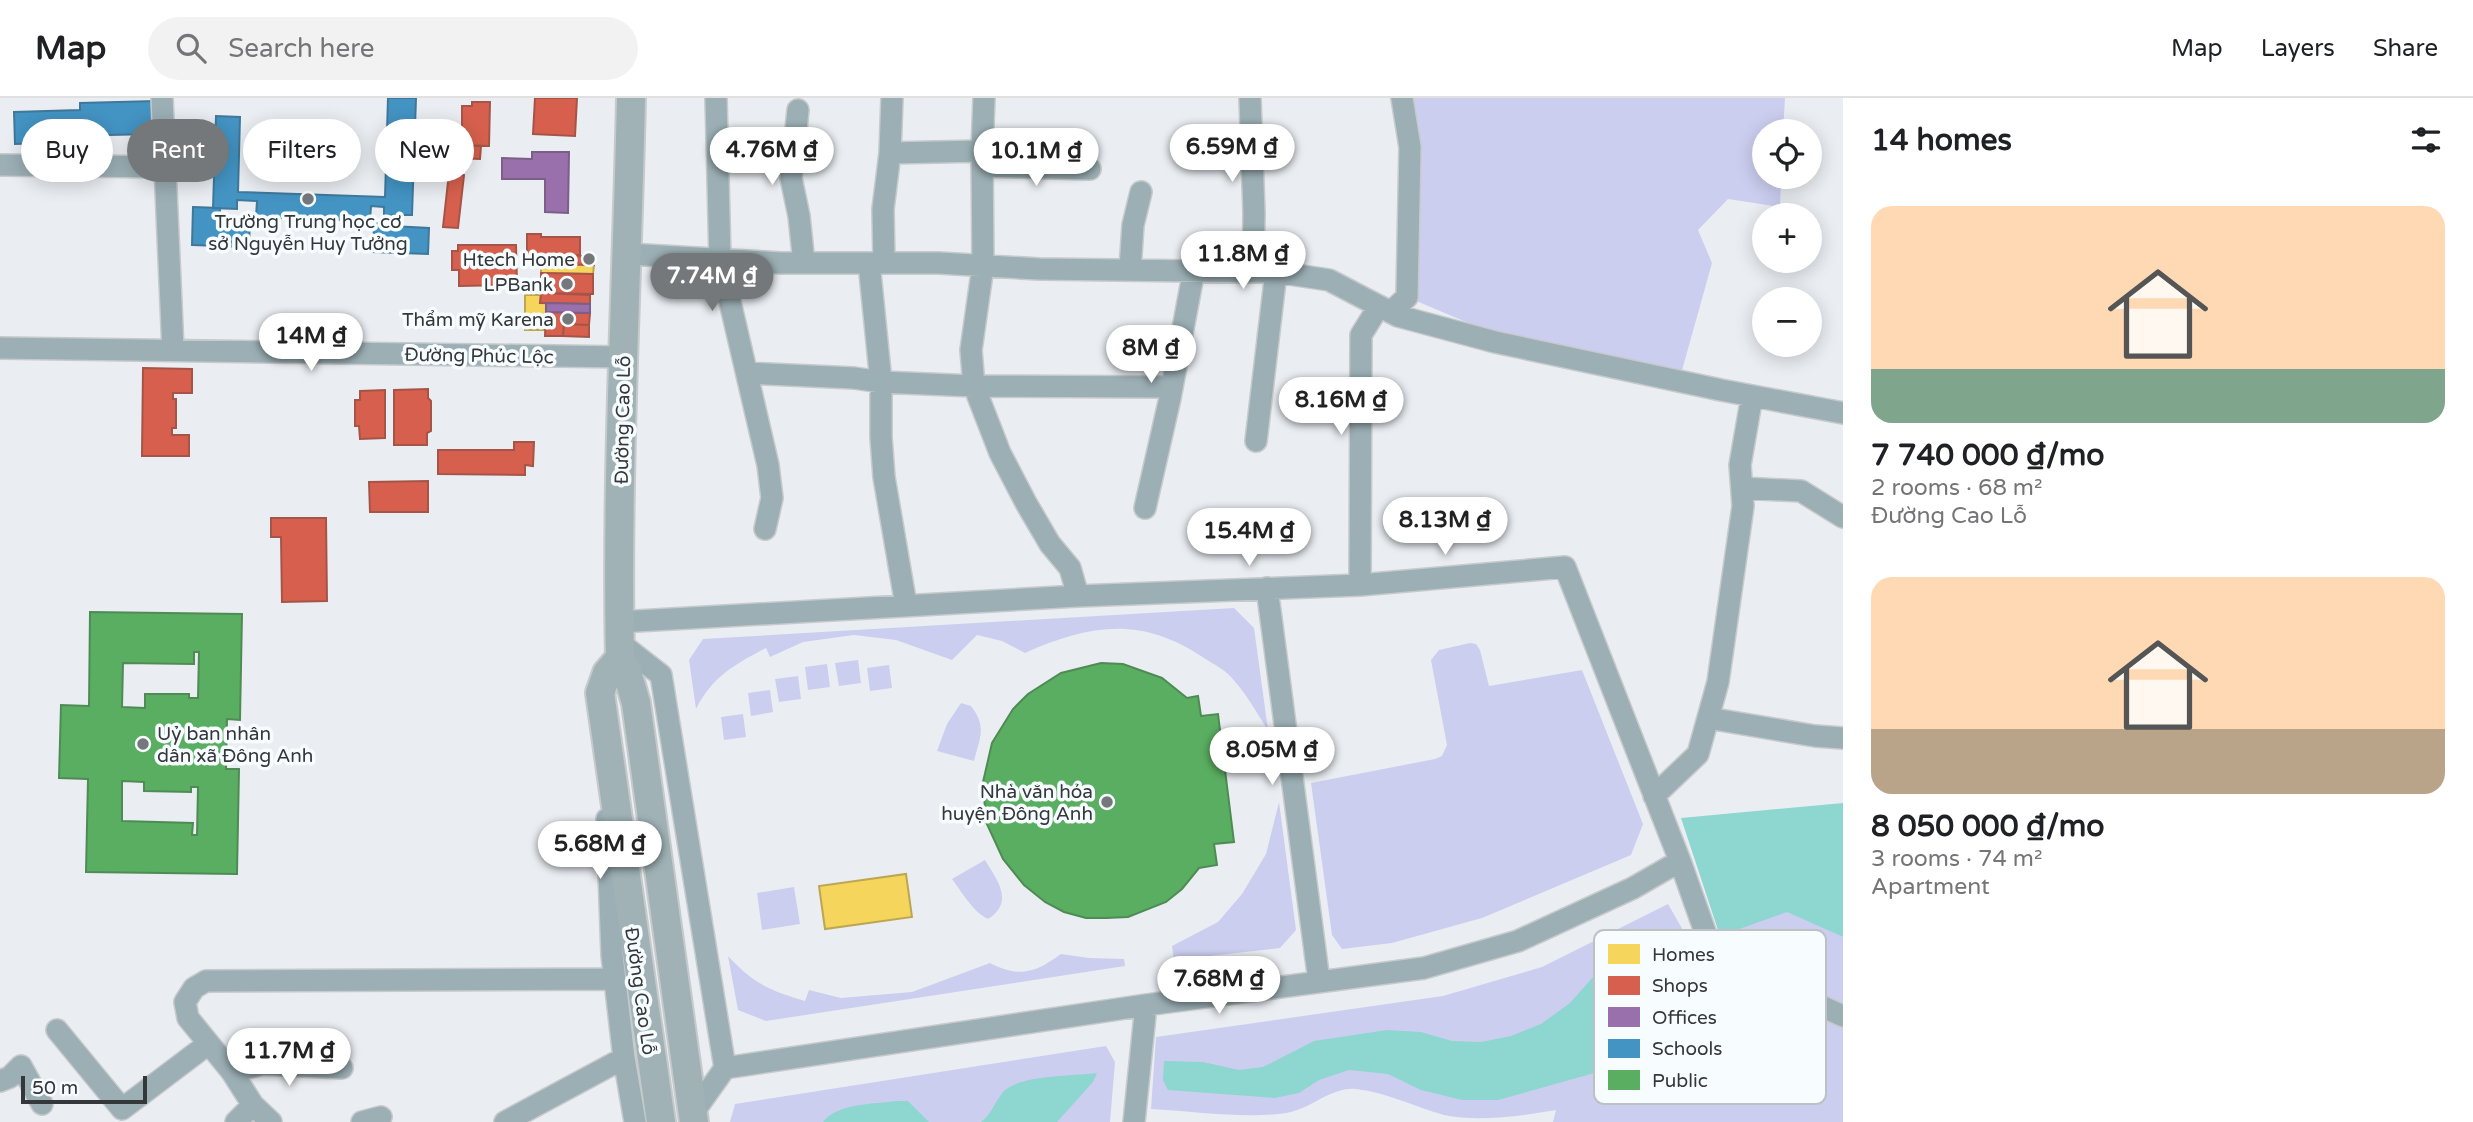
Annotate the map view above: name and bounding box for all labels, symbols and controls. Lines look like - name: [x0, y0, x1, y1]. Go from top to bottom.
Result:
- search box: [148, 17, 638, 80]
- text: Map: [35, 29, 106, 68]
- icon: search: [172, 29, 210, 67]
- text: Search here: [228, 33, 374, 64]
- text: Map: [2171, 34, 2223, 63]
- text: Layers: [2261, 34, 2335, 63]
- text: Share: [2373, 34, 2438, 63]
- chip: Buy: [21, 119, 113, 182]
- chip: Rent: [127, 119, 229, 182]
- chip: Filters: [243, 119, 361, 182]
- chip: New: [375, 119, 474, 182]
- map controls: [1752, 119, 1822, 357]
- button: locate: [1752, 119, 1822, 189]
- icon: filters: [2407, 121, 2445, 159]
- text: 14 homes: [1871, 122, 2012, 159]
- pin: 6.59M ₫: [1167, 125, 1297, 184]
- pin: 4.76M ₫: [707, 127, 837, 187]
- pin: 10.1M ₫: [971, 129, 1101, 188]
- text: 6.59M ₫: [1186, 133, 1278, 161]
- text: 4.76M ₫: [726, 136, 818, 164]
- text: 10.1M ₫: [990, 137, 1082, 165]
- marker: Trường Trung học cơ sở Nguyễn Huy Tưởng: [300, 191, 316, 207]
- button: +: [1752, 203, 1822, 273]
- place label: Trường Trung học cơ sở Nguyễn Huy Tưởng: [208, 211, 408, 255]
- pin: 11.8M ₫: [1178, 232, 1308, 291]
- text: 11.8M ₫: [1197, 240, 1289, 268]
- place label: Htech Home: [463, 249, 575, 271]
- marker: Htech Home: [581, 251, 597, 267]
- icon: home: [2095, 251, 2221, 377]
- pin: 7.74M ₫: [647, 254, 777, 313]
- text: 7.74M ₫: [666, 262, 758, 290]
- place label: LPBank: [484, 274, 553, 296]
- marker: LPBank: [559, 276, 575, 292]
- button: −: [1752, 287, 1822, 357]
- place label: Thẩm mỹ Karena: [402, 309, 554, 331]
- marker: Thẩm mỹ Karena: [560, 311, 576, 327]
- pin: 14M ₫: [262, 314, 360, 373]
- text: 14M ₫: [275, 322, 347, 350]
- pin: 8M ₫: [1110, 326, 1192, 385]
- text: 8M ₫: [1122, 334, 1180, 362]
- street label: Đường Phúc Lộc: [404, 344, 554, 368]
- street label: Đường Cao Lỗ: [611, 355, 635, 485]
- pin: 8.16M ₫: [1276, 378, 1406, 437]
- text: 8.16M ₫: [1295, 386, 1387, 414]
- text: 7 740 000 ₫/mo: [1871, 437, 2105, 474]
- text: 2 rooms · 68 m²: [1871, 474, 2042, 502]
- pin: 8.13M ₫: [1380, 498, 1510, 557]
- text: Đường Cao Lỗ: [1871, 502, 2027, 530]
- text: 8.13M ₫: [1399, 506, 1491, 534]
- pin: 15.4M ₫: [1184, 508, 1314, 568]
- text: 15.4M ₫: [1203, 517, 1295, 545]
- icon: home: [2095, 622, 2221, 748]
- place label: Uỷ ban nhân dân xã Đông Anh: [157, 723, 313, 767]
- pin: 8.05M ₫: [1207, 728, 1337, 787]
- marker: Uỷ ban nhân dân xã Đông Anh: [135, 736, 151, 752]
- text: 8.05M ₫: [1226, 736, 1318, 764]
- place label: Nhà văn hóa huyện Đông Anh: [941, 781, 1093, 825]
- marker: Nhà văn hóa huyện Đông Anh: [1099, 794, 1115, 810]
- text: 8 050 000 ₫/mo: [1871, 808, 2105, 845]
- pin: 5.68M ₫: [535, 822, 665, 881]
- text: 5.68M ₫: [554, 830, 646, 858]
- text: 3 rooms · 74 m²: [1871, 845, 2042, 873]
- text: Apartment: [1871, 873, 1990, 901]
- street label: Đường Cao Lỗ: [620, 926, 660, 1056]
- legend: [1594, 930, 1826, 1104]
- text: Homes: [1652, 944, 1715, 966]
- pin: 7.68M ₫: [1154, 956, 1284, 1016]
- text: 7.68M ₫: [1173, 965, 1265, 993]
- text: Shops: [1652, 975, 1708, 997]
- text: Offices: [1652, 1007, 1717, 1029]
- pin: 11.7M ₫: [224, 1028, 354, 1088]
- text: 11.7M ₫: [243, 1037, 335, 1065]
- text: Schools: [1652, 1038, 1722, 1060]
- text: Public: [1652, 1070, 1708, 1092]
- scale bar: [21, 1073, 147, 1105]
- text: 50 m: [32, 1077, 78, 1099]

